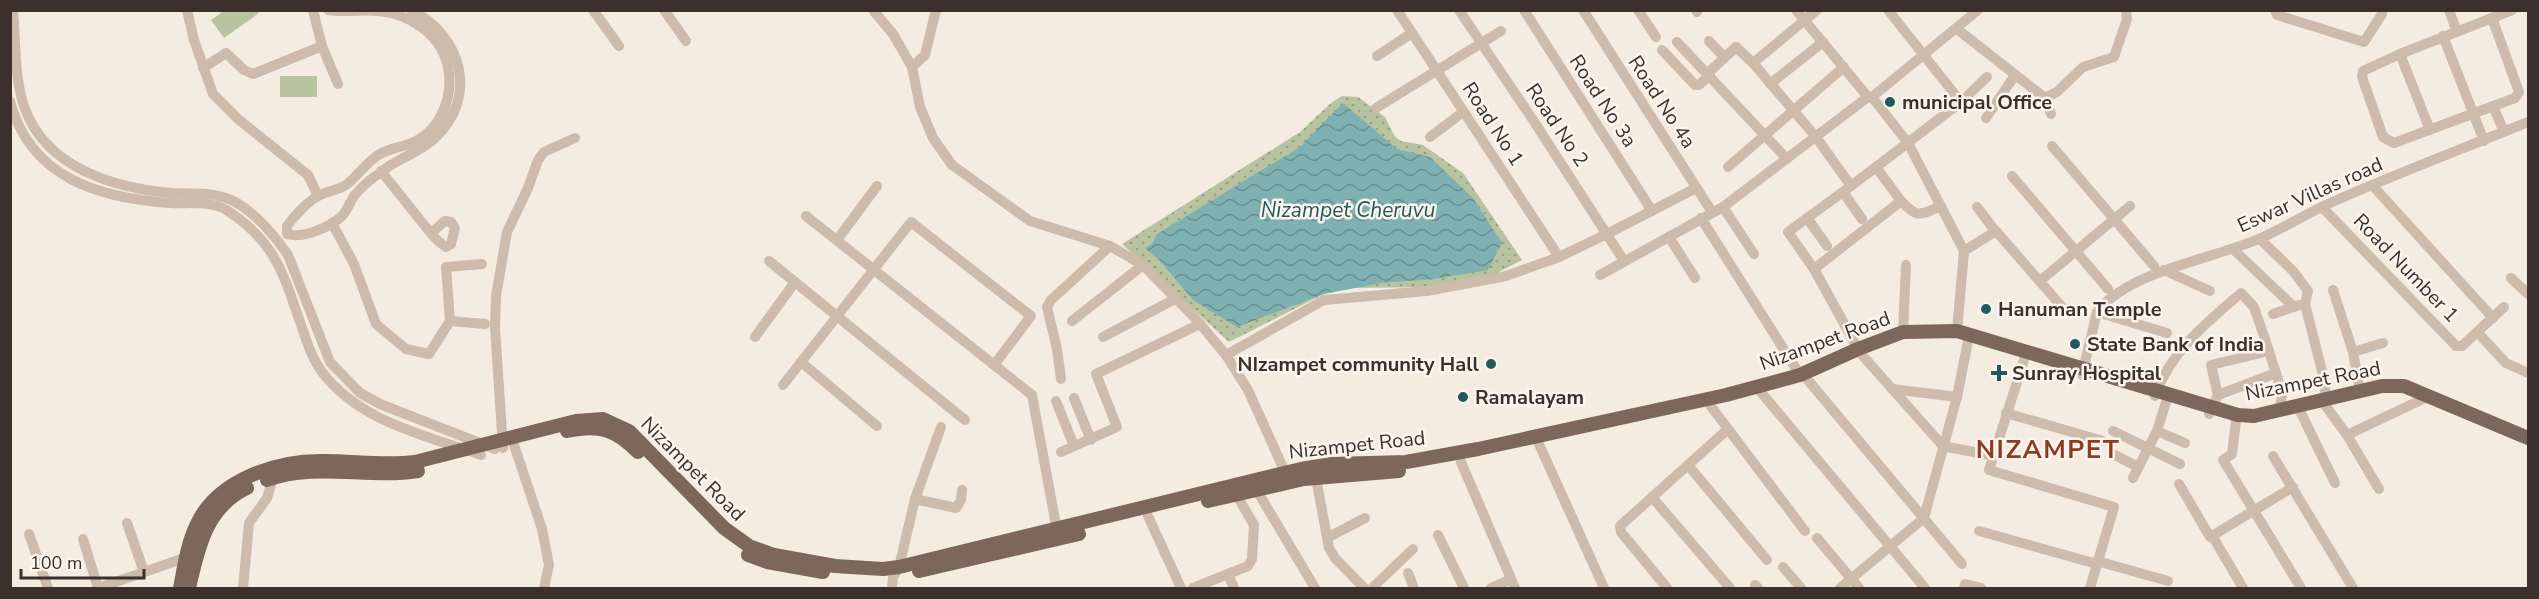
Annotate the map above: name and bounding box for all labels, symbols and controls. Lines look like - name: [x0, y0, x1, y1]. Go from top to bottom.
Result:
- street label: Road No 3a: [1563, 49, 1643, 153]
- street label: Road No 4a: [1622, 50, 1702, 154]
- street label: Road No 1: [1456, 77, 1530, 171]
- street label: Road No 2: [1519, 78, 1595, 172]
- place label: municipal Office: [1902, 89, 2052, 116]
- marker: municipal Office: [1883, 95, 1897, 109]
- street label: Eswar Villas road: [2233, 151, 2387, 239]
- water label: Nizampet Cheruvu: [1261, 196, 1435, 224]
- street label: Road Number 1: [2347, 208, 2465, 328]
- place label: Hanuman Temple: [1998, 296, 2162, 323]
- marker: Hanuman Temple: [1979, 302, 1993, 316]
- street label: Nizampet Road: [1756, 305, 1894, 377]
- place label: State Bank of India: [2087, 331, 2264, 358]
- marker: State Bank of India: [2068, 337, 2082, 351]
- place label: NIzampet community Hall: [1238, 351, 1480, 378]
- street label: Nizampet Road: [2243, 355, 2383, 407]
- marker: NIzampet community Hall: [1484, 357, 1498, 371]
- place label: Sunray Hospital: [2012, 360, 2162, 387]
- marker: Sunray Hospital: [1990, 364, 2008, 382]
- place label: Ramalayam: [1475, 384, 1584, 411]
- marker: Ramalayam: [1456, 390, 1470, 404]
- street label: Nizampet Road: [635, 411, 751, 527]
- street label: Nizampet Road: [1287, 424, 1427, 466]
- district label: NIZAMPET: [1976, 432, 2120, 467]
- scale bar: [21, 542, 144, 580]
- text: 100 m: [30, 551, 82, 575]

